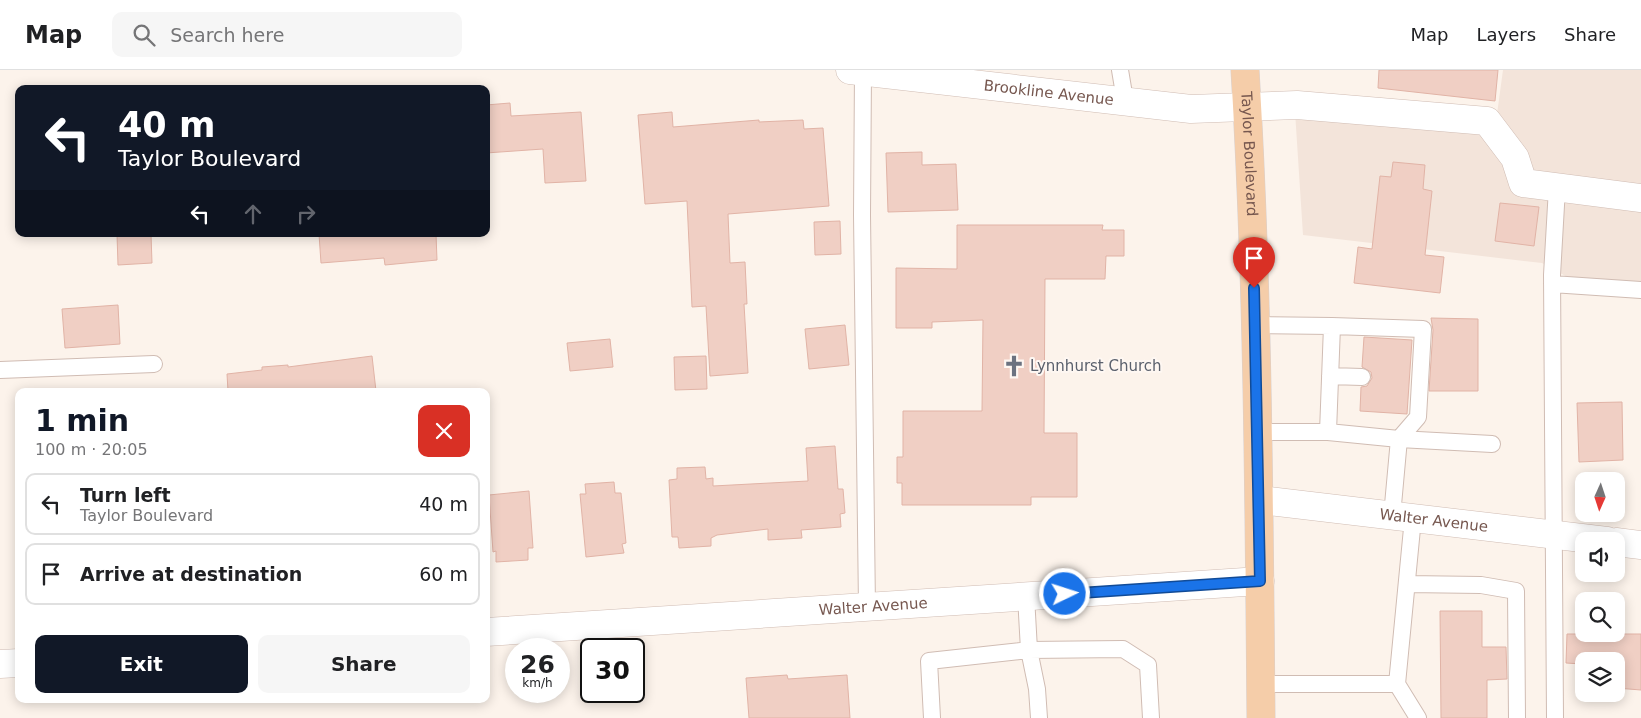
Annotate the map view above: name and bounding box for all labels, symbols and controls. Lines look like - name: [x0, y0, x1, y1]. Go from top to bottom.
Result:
- search box: [112, 12, 462, 57]
- text: Map: [25, 21, 82, 49]
- icon: search: [130, 21, 158, 49]
- text: Search here: [170, 24, 284, 46]
- text: Map: [1410, 24, 1448, 45]
- text: Layers: [1476, 24, 1536, 45]
- text: Share: [1564, 24, 1616, 45]
- street label: Brookline Avenue: [983, 76, 1115, 109]
- street label: Taylor Boulevard: [1237, 90, 1261, 217]
- icon: left: [35, 105, 100, 170]
- text: 40 m: [118, 105, 215, 145]
- text: Taylor Boulevard: [118, 146, 301, 171]
- icon: left: [186, 200, 214, 228]
- icon: ahead: [239, 200, 267, 228]
- icon: right: [292, 200, 320, 228]
- pin: [1233, 237, 1275, 288]
- icon: arrive: [1240, 244, 1268, 272]
- church icon: Lynnhurst Church: [1001, 353, 1027, 379]
- place label: Lynnhurst Church: [1030, 357, 1162, 375]
- text: 1 min: [35, 403, 129, 438]
- button: close: [418, 405, 470, 457]
- text: 100 m · 20:05: [35, 440, 148, 459]
- north arrow: [1575, 472, 1625, 522]
- map controls: [1575, 472, 1625, 702]
- text: Turn left: [80, 484, 171, 506]
- icon: left: [37, 490, 65, 518]
- text: 40 m: [419, 493, 468, 515]
- street label: Walter Avenue: [1379, 505, 1489, 536]
- text: Taylor Boulevard: [80, 506, 213, 525]
- button: sound: [1575, 532, 1625, 582]
- icon: arrive: [37, 560, 65, 588]
- text: Arrive at destination: [80, 563, 302, 585]
- text: 60 m: [419, 563, 468, 585]
- position arrow: [1038, 567, 1090, 619]
- button: search: [1575, 592, 1625, 642]
- street label: Walter Avenue: [818, 594, 928, 619]
- button: Exit: [35, 635, 248, 693]
- button: Share: [258, 635, 470, 693]
- speed limit sign: 30: [580, 638, 645, 703]
- text: 26: [520, 650, 555, 679]
- button: layers: [1575, 652, 1625, 702]
- text: km/h: [522, 676, 553, 690]

